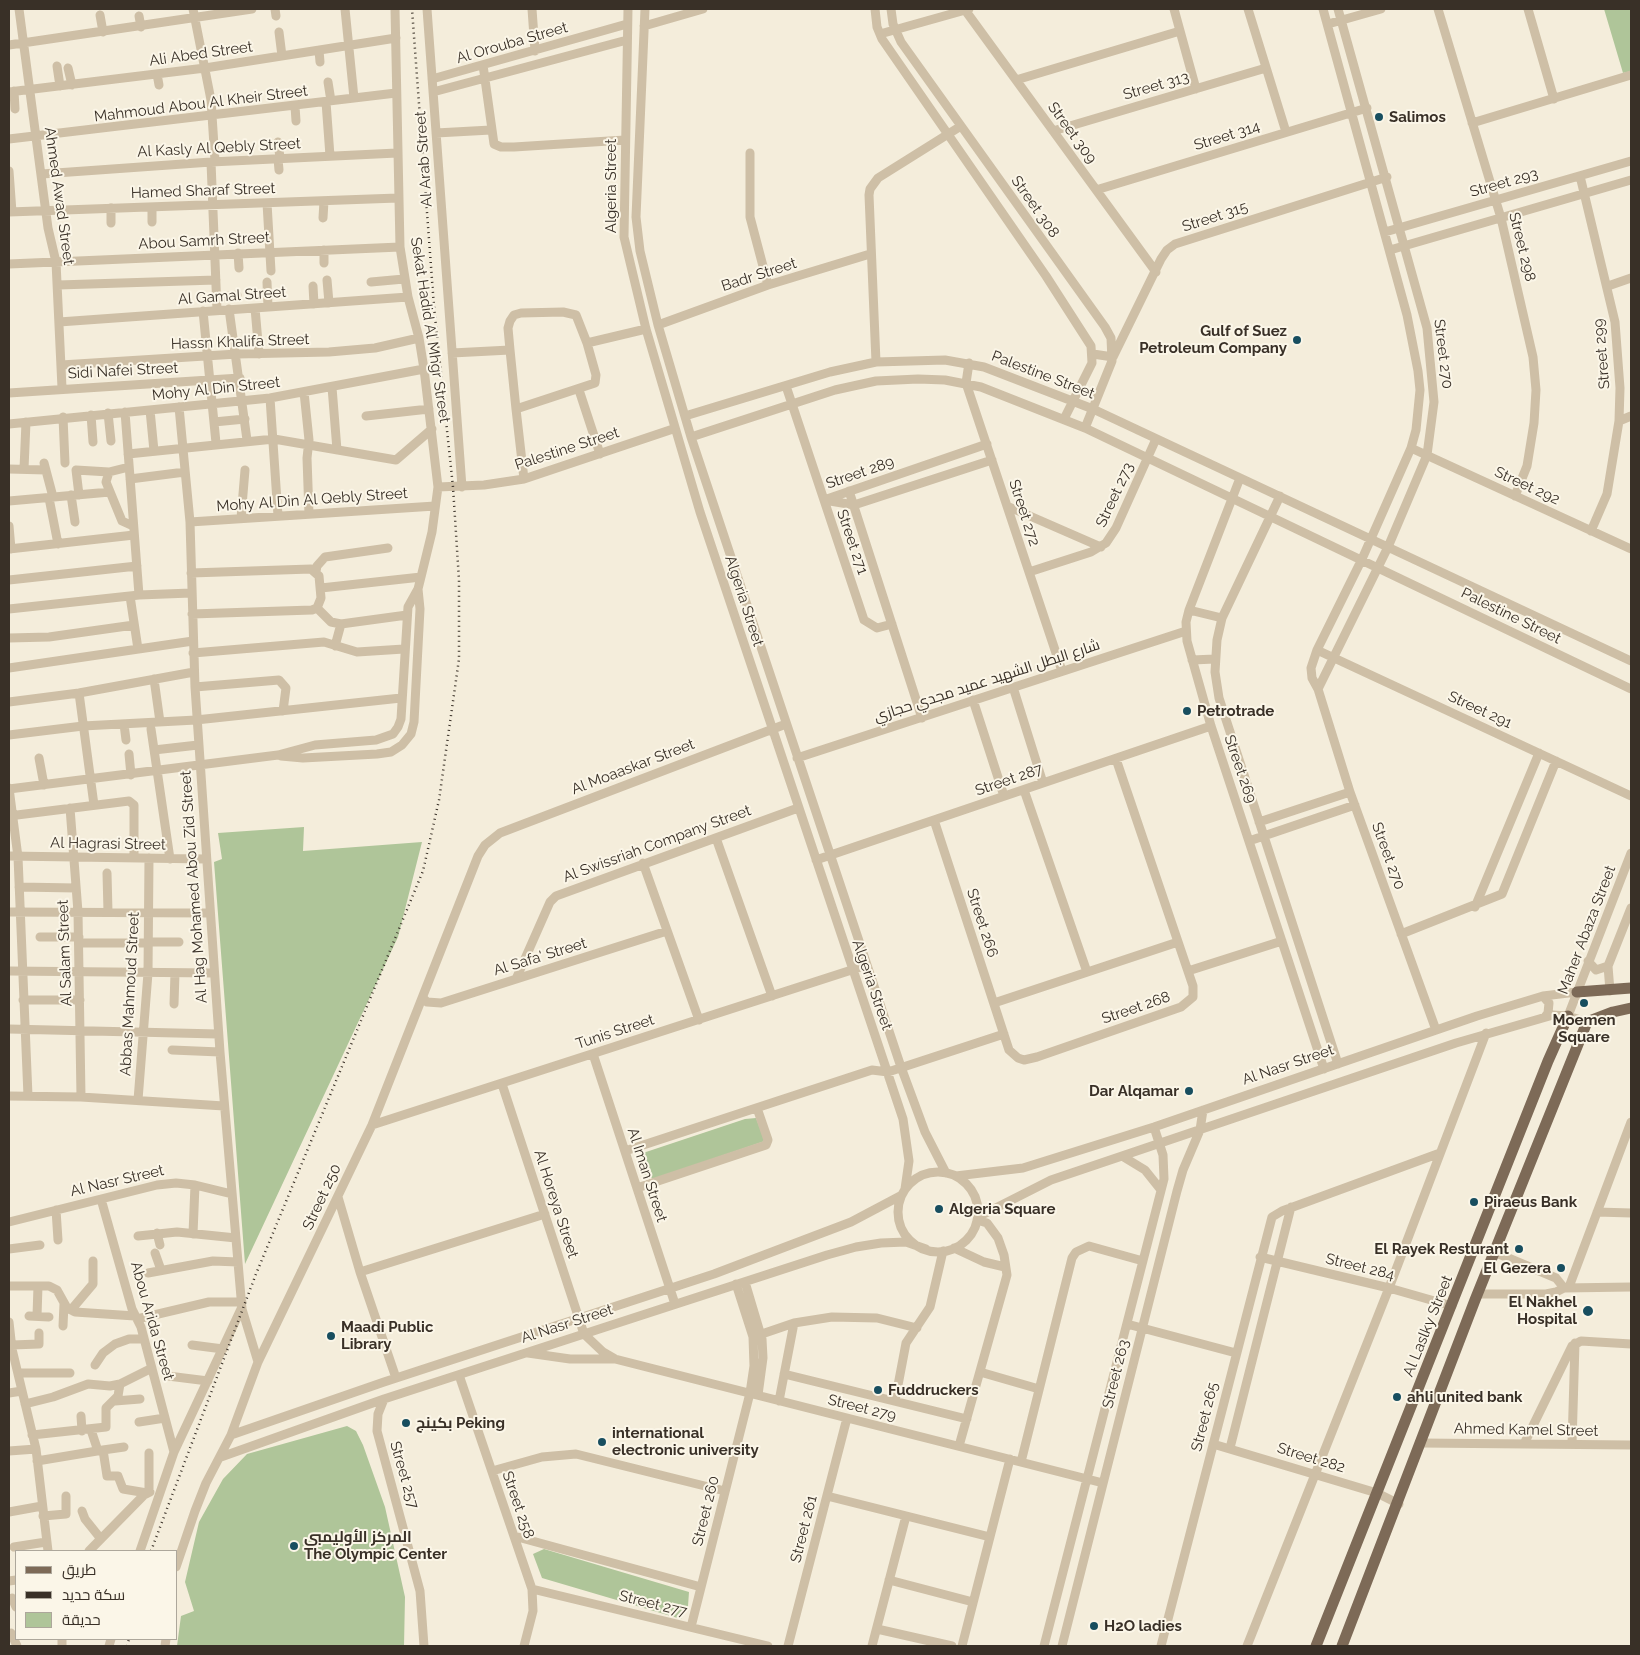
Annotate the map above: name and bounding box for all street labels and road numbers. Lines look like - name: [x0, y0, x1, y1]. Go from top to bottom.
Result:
- street label: Al Orouba Street: [454, 19, 570, 67]
- street label: Ali Abed Street: [148, 38, 254, 70]
- street label: Street 313: [1121, 68, 1191, 104]
- street label: Mahmoud Abou Al Kheir Street: [93, 82, 309, 126]
- street label: Street 309: [1044, 99, 1100, 167]
- street label: Al Arab Street: [412, 110, 436, 208]
- street label: Street 314: [1192, 117, 1262, 155]
- street label: Ahmed Awad Street: [40, 126, 78, 266]
- street label: Al Kasly Al Qebly Street: [137, 135, 301, 161]
- street label: Algeria Street: [602, 139, 620, 233]
- street label: Street 293: [1468, 165, 1540, 201]
- street label: Street 308: [1007, 173, 1063, 241]
- street label: Hamed Sharaf Street: [130, 179, 276, 203]
- street label: Street 315: [1180, 198, 1250, 236]
- street label: Street 298: [1505, 210, 1539, 284]
- street label: Abou Samrh Street: [138, 229, 270, 253]
- street label: Sekat Hadid Al Mhgr Street: [406, 236, 454, 424]
- street label: Badr Street: [719, 254, 799, 296]
- street label: Al Gamal Street: [177, 283, 287, 309]
- street label: Street 270: [1430, 318, 1456, 390]
- street label: Street 299: [1590, 318, 1614, 390]
- street label: Hassn Khalifa Street: [170, 331, 310, 353]
- street label: Palestine Street: [989, 347, 1097, 403]
- street label: Sidi Nafei Street: [67, 359, 179, 383]
- street label: Mohy Al Din Street: [151, 373, 281, 405]
- street label: Palestine Street: [512, 424, 622, 474]
- street label: Street 289: [824, 453, 896, 493]
- street label: Street 273: [1092, 460, 1138, 530]
- street label: Street 292: [1492, 463, 1562, 509]
- street label: Street 272: [1005, 477, 1043, 549]
- street label: Mohy Al Din Al Qebly Street: [216, 484, 408, 516]
- street label: Street 271: [832, 507, 872, 577]
- street label: Algeria Street: [721, 553, 767, 649]
- street label: Palestine Street: [1458, 584, 1564, 648]
- street label: شارع البطل الشهيد عميد مجدي حجازي: [872, 636, 1102, 726]
- street label: Street 291: [1445, 687, 1515, 733]
- street label: Street 269: [1220, 732, 1260, 806]
- street label: Al Moaaskar Street: [569, 735, 697, 799]
- street label: Street 287: [973, 760, 1045, 800]
- street label: Al Hag Mohamed Abou Zid Street: [177, 770, 211, 1004]
- street label: Al Swissriah Company Street: [561, 802, 753, 886]
- street label: Street 270: [1368, 820, 1408, 892]
- street label: Al Hagrasi Street: [50, 834, 166, 854]
- street label: Maher Abaza Street: [1554, 863, 1620, 997]
- street label: Street 266: [962, 886, 1002, 960]
- street label: Al Salam Street: [54, 899, 76, 1007]
- street label: Abbas Mahmoud Street: [117, 912, 143, 1076]
- street label: Al Safa' Street: [491, 934, 589, 980]
- street label: Algeria Street: [848, 937, 896, 1033]
- street label: Street 268: [1099, 988, 1173, 1028]
- street label: Tunis Street: [573, 1011, 657, 1053]
- street label: Al Nasr Street: [1240, 1041, 1336, 1089]
- street label: Al Iman Street: [623, 1126, 671, 1224]
- street label: Al Horeya Street: [530, 1147, 582, 1261]
- street label: Al Nasr Street: [68, 1161, 166, 1201]
- street label: Street 250: [299, 1161, 345, 1233]
- street label: Street 284: [1324, 1250, 1396, 1284]
- street label: Abou Arida Street: [126, 1260, 178, 1382]
- street label: Al Laslky Street: [1399, 1273, 1457, 1379]
- street label: Al Nasr Street: [519, 1301, 615, 1347]
- street label: Street 263: [1099, 1338, 1133, 1410]
- street label: Street 265: [1188, 1381, 1222, 1453]
- street label: Street 279: [826, 1391, 898, 1425]
- street label: Ahmed Kamel Street: [1454, 1420, 1598, 1440]
- street label: Street 257: [386, 1439, 422, 1511]
- street label: Street 282: [1275, 1439, 1347, 1477]
- street label: Street 258: [498, 1469, 538, 1541]
- street label: Street 260: [689, 1474, 723, 1548]
- street label: Street 261: [787, 1493, 821, 1565]
- street label: Street 277: [617, 1587, 689, 1621]

